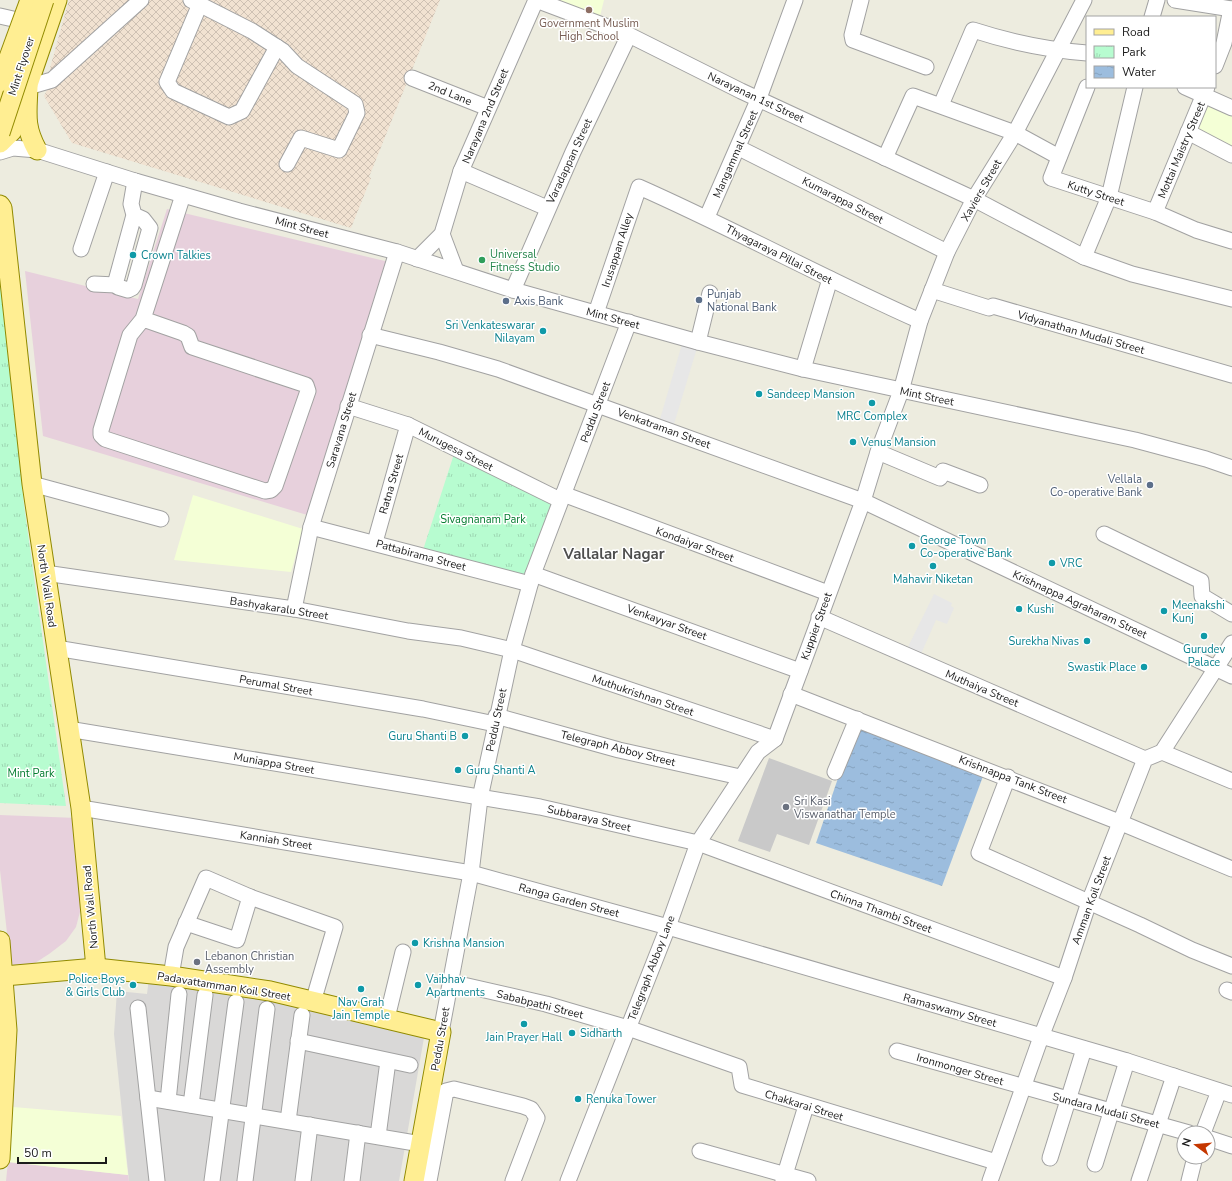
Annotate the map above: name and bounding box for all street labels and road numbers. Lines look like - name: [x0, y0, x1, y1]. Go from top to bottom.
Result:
- street label: Mint Flyover: [5, 35, 38, 97]
- street label: Narayana 2nd Street: [459, 66, 512, 166]
- street label: Narayanan 1st Street: [705, 69, 807, 126]
- street label: 2nd Lane: [426, 78, 474, 109]
- street label: Mottai Maistry Street: [1154, 99, 1209, 201]
- street label: Mangammal Street: [709, 108, 762, 200]
- street label: Varadappan Street: [543, 116, 596, 207]
- street label: Xaviers Street: [958, 156, 1005, 224]
- street label: Kumarappa Street: [800, 173, 886, 227]
- street label: Kutty Street: [1065, 177, 1126, 210]
- street label: Irusappan Alley: [598, 211, 637, 289]
- street label: Mint Street: [273, 213, 330, 242]
- street label: Thyagaraya Pillai Street: [723, 221, 835, 288]
- street label: Mint Street: [584, 304, 641, 333]
- street label: Vidyanathan Mudali Street: [1015, 307, 1146, 358]
- street label: Peddu Street: [577, 379, 614, 445]
- street label: Mint Street: [898, 383, 955, 410]
- street label: Saravana Street: [323, 390, 360, 470]
- street label: Venkatraman Street: [614, 404, 713, 452]
- street label: Murugesa Street: [416, 424, 496, 475]
- street label: Ratna Street: [376, 452, 407, 516]
- street label: Kondaiyar Street: [654, 523, 736, 566]
- street label: Pattabirama Street: [374, 536, 468, 575]
- street label: North Wall Road: [33, 544, 60, 629]
- street label: Krishnappa Agraharam Street: [1010, 567, 1150, 642]
- street label: Kuppier Street: [797, 590, 836, 662]
- street label: Bashyakaralu Street: [229, 593, 329, 624]
- street label: Venkayyar Street: [624, 601, 709, 644]
- street label: Muthaiya Street: [943, 666, 1021, 711]
- street label: Muthukrishnan Street: [590, 671, 696, 720]
- street label: Perumal Street: [238, 672, 314, 699]
- street label: Peddu Street: [482, 687, 511, 753]
- street label: Telegraph Abboy Street: [559, 727, 677, 770]
- street label: Muniappa Street: [232, 749, 316, 778]
- street label: Krishnappa Tank Street: [957, 752, 1069, 807]
- street label: Subbaraya Street: [546, 802, 632, 835]
- street label: Kanniah Street: [239, 827, 313, 854]
- street label: Amman Koil Street: [1068, 854, 1115, 947]
- street label: North Wall Road: [79, 865, 102, 949]
- street label: Ranga Garden Street: [517, 880, 621, 921]
- street label: Chinna Thambi Street: [828, 886, 934, 937]
- street label: Telegraph Abboy Lane: [624, 913, 679, 1023]
- street label: Padavattamman Koil Street: [156, 969, 292, 1004]
- street label: Sababpathi Street: [495, 986, 585, 1023]
- street label: Ramaswamy Street: [901, 990, 998, 1031]
- street label: Peddu Street: [428, 1006, 453, 1072]
- street label: Ironmonger Street: [915, 1050, 1005, 1089]
- street label: Chakkarai Street: [763, 1086, 845, 1125]
- street label: Sundara Mudali Street: [1051, 1089, 1161, 1132]

